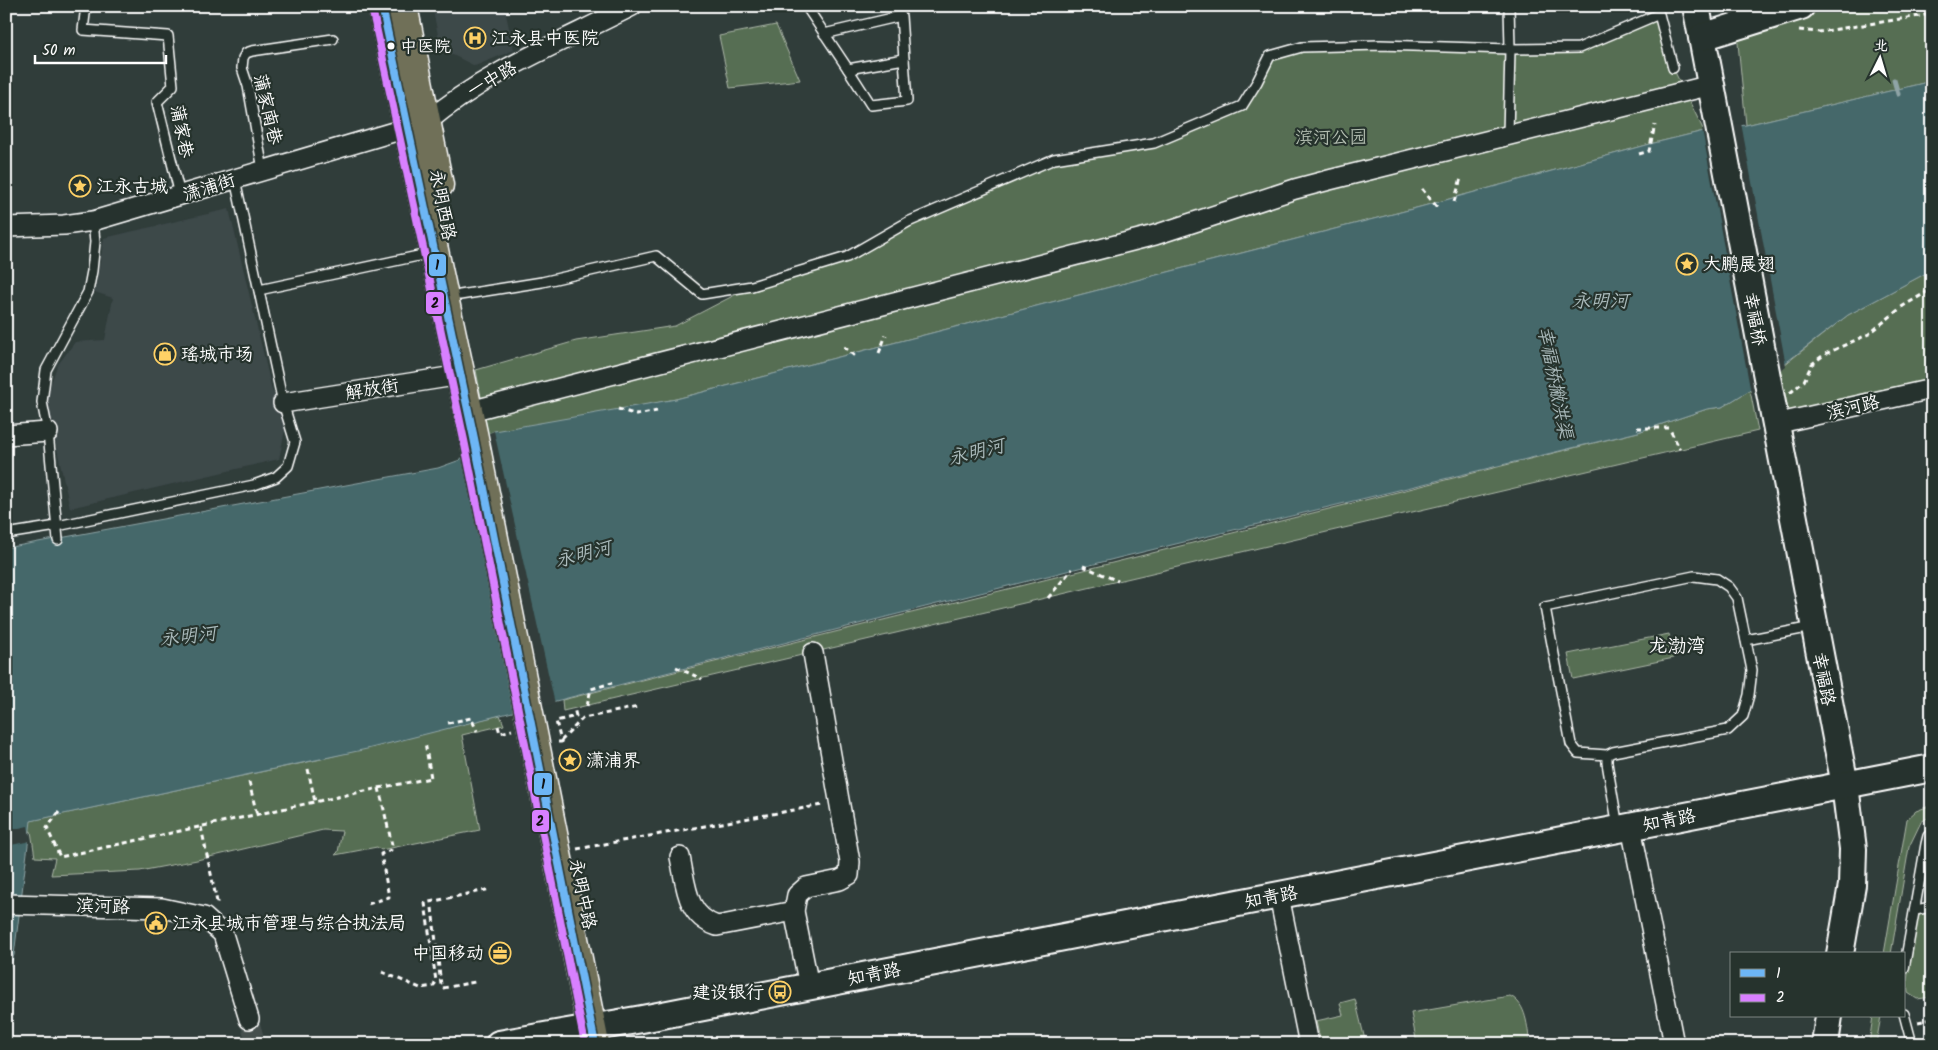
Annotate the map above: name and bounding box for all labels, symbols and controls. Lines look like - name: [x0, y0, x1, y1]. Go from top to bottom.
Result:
- place label: 江永县中医院: [491, 25, 599, 54]
- hospital icon: 江永县中医院: [463, 26, 487, 50]
- scale bar: [35, 32, 166, 64]
- north arrow: [1856, 32, 1906, 82]
- place label: 中医院: [400, 34, 451, 61]
- text: 北: [1873, 34, 1889, 58]
- text: 50 m: [42, 39, 76, 63]
- marker: 中医院: [386, 41, 396, 51]
- street label: 一中路: [462, 54, 523, 106]
- street label: 蒲家南巷: [244, 71, 289, 148]
- street label: 蒲家巷: [161, 102, 200, 161]
- park label: 滨河公园: [1295, 124, 1367, 153]
- street label: 潇浦街: [179, 167, 239, 210]
- street label: 永明西路: [420, 167, 463, 243]
- place label: 江永古城: [96, 173, 168, 202]
- place icon: 江永古城: [68, 174, 92, 198]
- place label: 大鹏展翅: [1703, 251, 1775, 280]
- place icon: 大鹏展翅: [1675, 252, 1699, 276]
- line badge: 1: [428, 253, 447, 277]
- text: 1: [435, 255, 440, 277]
- water label: 永明河: [1571, 287, 1631, 317]
- street label: 幸福桥: [1734, 290, 1773, 349]
- line badge: 2: [425, 291, 445, 315]
- text: 2: [431, 293, 439, 315]
- water label: 幸福桥撇洪渠: [1528, 324, 1580, 443]
- place label: 瑶城市场: [181, 341, 253, 370]
- shop icon: 瑶城市场: [153, 342, 177, 366]
- street label: 解放街: [343, 372, 401, 409]
- street label: 滨河路: [1824, 388, 1883, 429]
- water label: 永明河: [945, 431, 1011, 474]
- water label: 永明河: [552, 533, 618, 576]
- water label: 永明河: [158, 619, 221, 655]
- district label: 龙渤湾: [1648, 632, 1706, 662]
- street label: 幸福路: [1803, 650, 1842, 709]
- place label: 潇浦界: [586, 747, 640, 776]
- place icon: 潇浦界: [558, 748, 582, 772]
- line badge: 1: [533, 772, 553, 796]
- text: 1: [541, 774, 546, 796]
- street label: 知青路: [1640, 802, 1699, 841]
- line badge: 2: [531, 809, 550, 833]
- text: 2: [536, 811, 544, 833]
- street label: 永明中路: [560, 856, 603, 933]
- street label: 知青路: [1242, 879, 1301, 918]
- street label: 滨河路: [75, 892, 130, 923]
- place label: 江永县城市管理与综合执法局: [172, 910, 406, 939]
- public building icon: 江永县城市管理与综合执法局: [144, 911, 168, 935]
- place label: 中国移动: [412, 940, 484, 969]
- office icon: 中国移动: [488, 941, 512, 965]
- legend: [1730, 952, 1906, 1018]
- street label: 知青路: [845, 956, 904, 995]
- text: 1: [1776, 962, 1781, 986]
- place label: 建设银行: [692, 979, 764, 1008]
- bus stop icon: 建设银行: [768, 980, 792, 1004]
- text: 2: [1776, 986, 1785, 1010]

